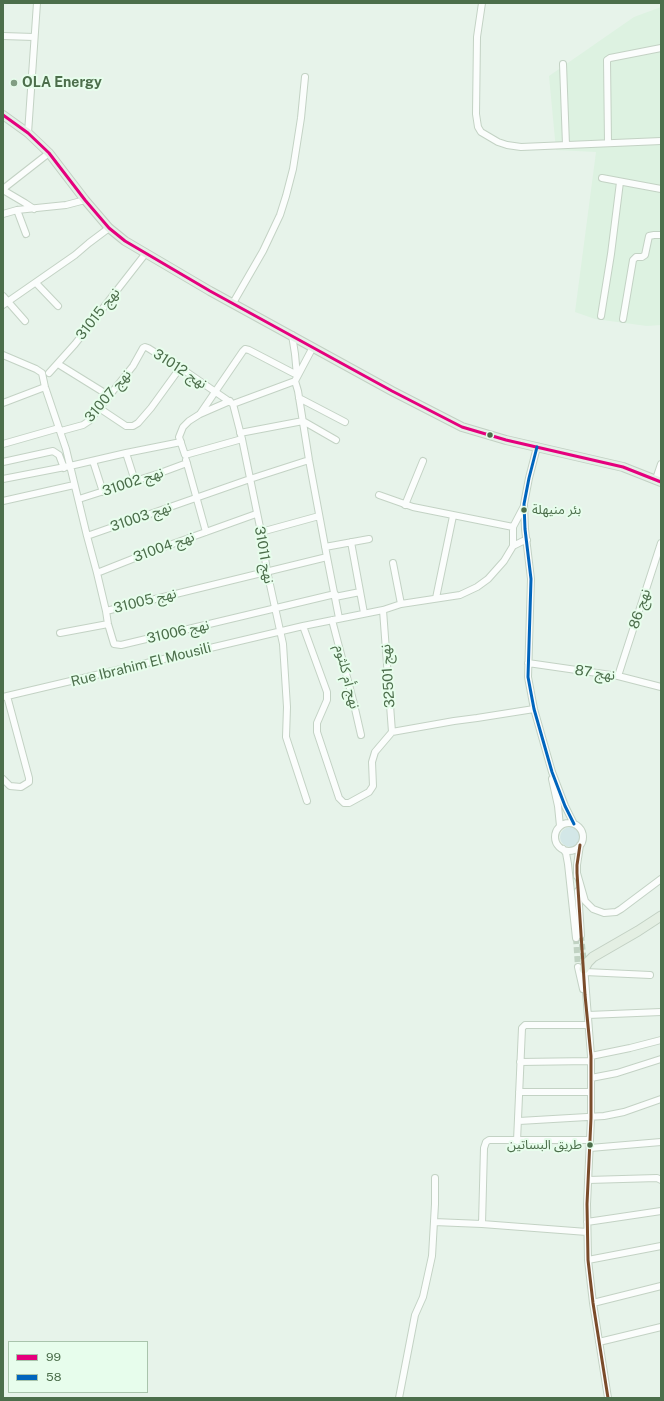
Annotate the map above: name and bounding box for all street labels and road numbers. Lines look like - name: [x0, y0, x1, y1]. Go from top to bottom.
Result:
- street label: نهج 31015: [73, 285, 123, 343]
- street label: نهج 31012: [150, 345, 210, 393]
- street label: نهج 31007: [81, 366, 135, 426]
- street label: نهج 31002: [100, 464, 166, 500]
- street label: نهج 31003: [108, 499, 174, 535]
- street label: نهج 31011: [251, 525, 277, 585]
- street label: نهج 31004: [131, 528, 197, 566]
- street label: نهج 31005: [112, 585, 178, 617]
- street label: نهج 86: [626, 587, 654, 631]
- street label: نهج 31006: [145, 617, 211, 647]
- street label: Rue Ibrahim El Mousili: [69, 639, 213, 691]
- street label: نهج أم كلثوم: [331, 643, 363, 711]
- street label: نهج 32501: [377, 644, 399, 708]
- street label: نهج 87: [574, 662, 616, 684]

